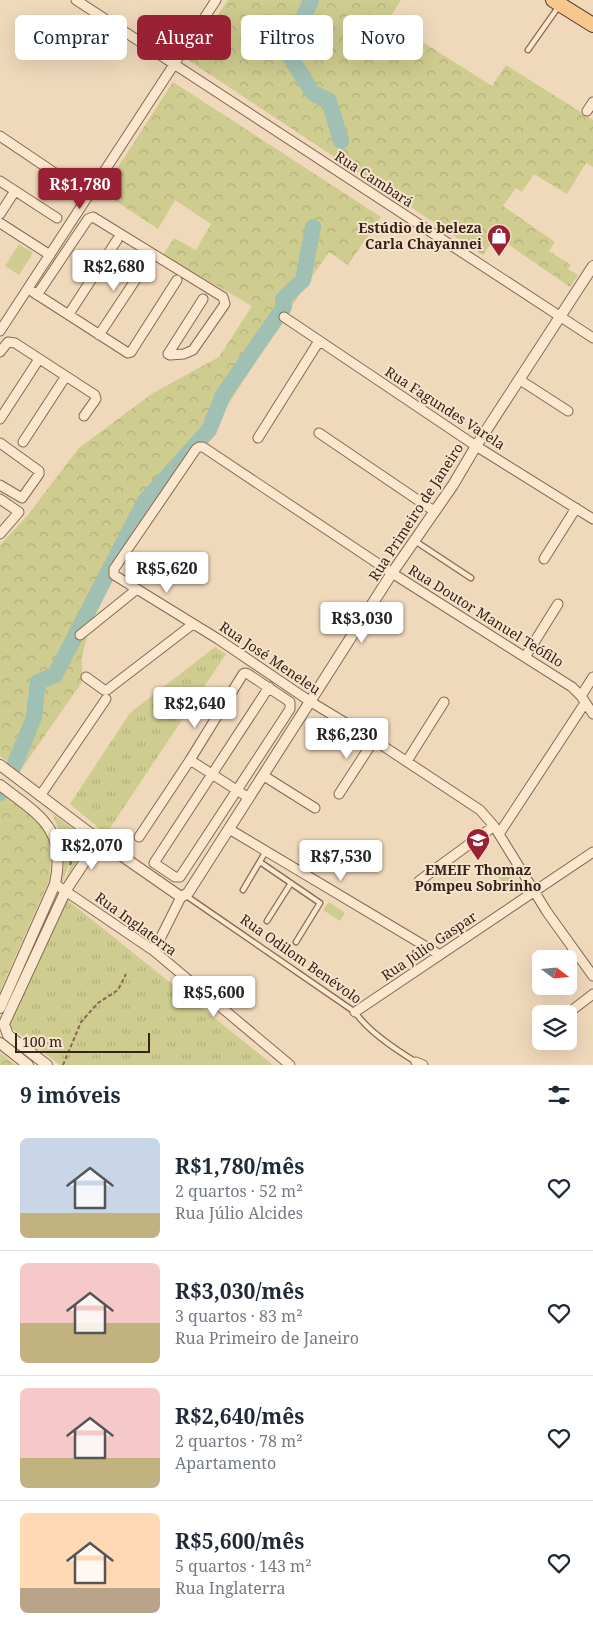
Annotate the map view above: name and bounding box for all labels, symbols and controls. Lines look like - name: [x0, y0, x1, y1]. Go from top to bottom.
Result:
- chip: Comprar: [15, 15, 127, 60]
- chip: Alugar: [137, 15, 231, 60]
- chip: Filtros: [241, 15, 333, 60]
- chip: Novo: [343, 15, 423, 60]
- street label: Rua Cambará: [331, 146, 417, 211]
- pin: R$1,780: [34, 168, 126, 210]
- text: R$1,780: [49, 173, 111, 195]
- place label: Estúdio de beleza Carla Chayannei: [358, 218, 482, 253]
- shop icon: Estúdio de beleza Carla Chayannei: [486, 223, 512, 257]
- pin: R$2,680: [68, 250, 160, 292]
- text: R$2,680: [83, 255, 145, 277]
- street label: Rua Fagundes Varela: [382, 362, 509, 454]
- street label: Rua Primeiro de Janeiro: [364, 439, 467, 584]
- pin: R$5,620: [121, 552, 213, 594]
- text: R$5,620: [136, 557, 198, 579]
- street label: Rua Doutor Manuel Teófilo: [405, 560, 567, 671]
- pin: R$3,030: [316, 602, 408, 644]
- text: R$3,030: [331, 607, 393, 629]
- street label: Rua José Meneleu: [216, 617, 325, 699]
- pin: R$2,640: [149, 686, 241, 729]
- text: R$2,640: [164, 692, 226, 714]
- pin: R$6,230: [301, 718, 393, 760]
- text: R$6,230: [316, 723, 378, 745]
- school or university icon: EMEIF Thomaz Pompeu Sobrinho: [465, 827, 491, 861]
- pin: R$2,070: [46, 828, 138, 871]
- text: R$2,070: [61, 834, 123, 856]
- pin: R$7,530: [295, 840, 387, 882]
- text: R$7,530: [310, 845, 372, 867]
- place label: EMEIF Thomaz Pompeu Sobrinho: [415, 860, 541, 895]
- street label: Rua Inglaterra: [92, 887, 181, 960]
- street label: Rua Júlio Gaspar: [377, 906, 480, 985]
- street label: Rua Odilom Benévolo: [237, 909, 366, 1008]
- north arrow: [532, 950, 578, 995]
- map controls: [532, 950, 577, 1050]
- pin: R$5,600: [168, 976, 260, 1018]
- text: R$5,600: [183, 981, 245, 1003]
- button: layers: [532, 1005, 577, 1050]
- scale bar: [15, 1030, 150, 1053]
- text: 100 m: [22, 1032, 62, 1051]
- text: 9 imóveis: [20, 1081, 121, 1109]
- icon: filters: [545, 1081, 573, 1109]
- text: R$1,780/mês: [175, 1152, 304, 1180]
- icon: home: [60, 1158, 120, 1218]
- icon: heart: [545, 1174, 573, 1202]
- text: 2 quartos · 52 m²: [175, 1180, 303, 1202]
- text: Rua Júlio Alcides: [175, 1202, 303, 1224]
- text: R$3,030/mês: [175, 1277, 304, 1305]
- icon: home: [60, 1283, 120, 1343]
- icon: heart: [545, 1299, 573, 1327]
- text: 3 quartos · 83 m²: [175, 1305, 303, 1327]
- text: Rua Primeiro de Janeiro: [175, 1327, 359, 1349]
- text: R$2,640/mês: [175, 1402, 304, 1430]
- icon: home: [60, 1408, 120, 1468]
- icon: heart: [545, 1424, 573, 1452]
- text: 2 quartos · 78 m²: [175, 1430, 303, 1452]
- text: Apartamento: [175, 1452, 276, 1474]
- text: R$5,600/mês: [175, 1527, 304, 1555]
- icon: home: [60, 1533, 120, 1593]
- icon: heart: [545, 1549, 573, 1577]
- text: 5 quartos · 143 m²: [175, 1555, 312, 1577]
- text: Rua Inglaterra: [175, 1577, 286, 1599]

